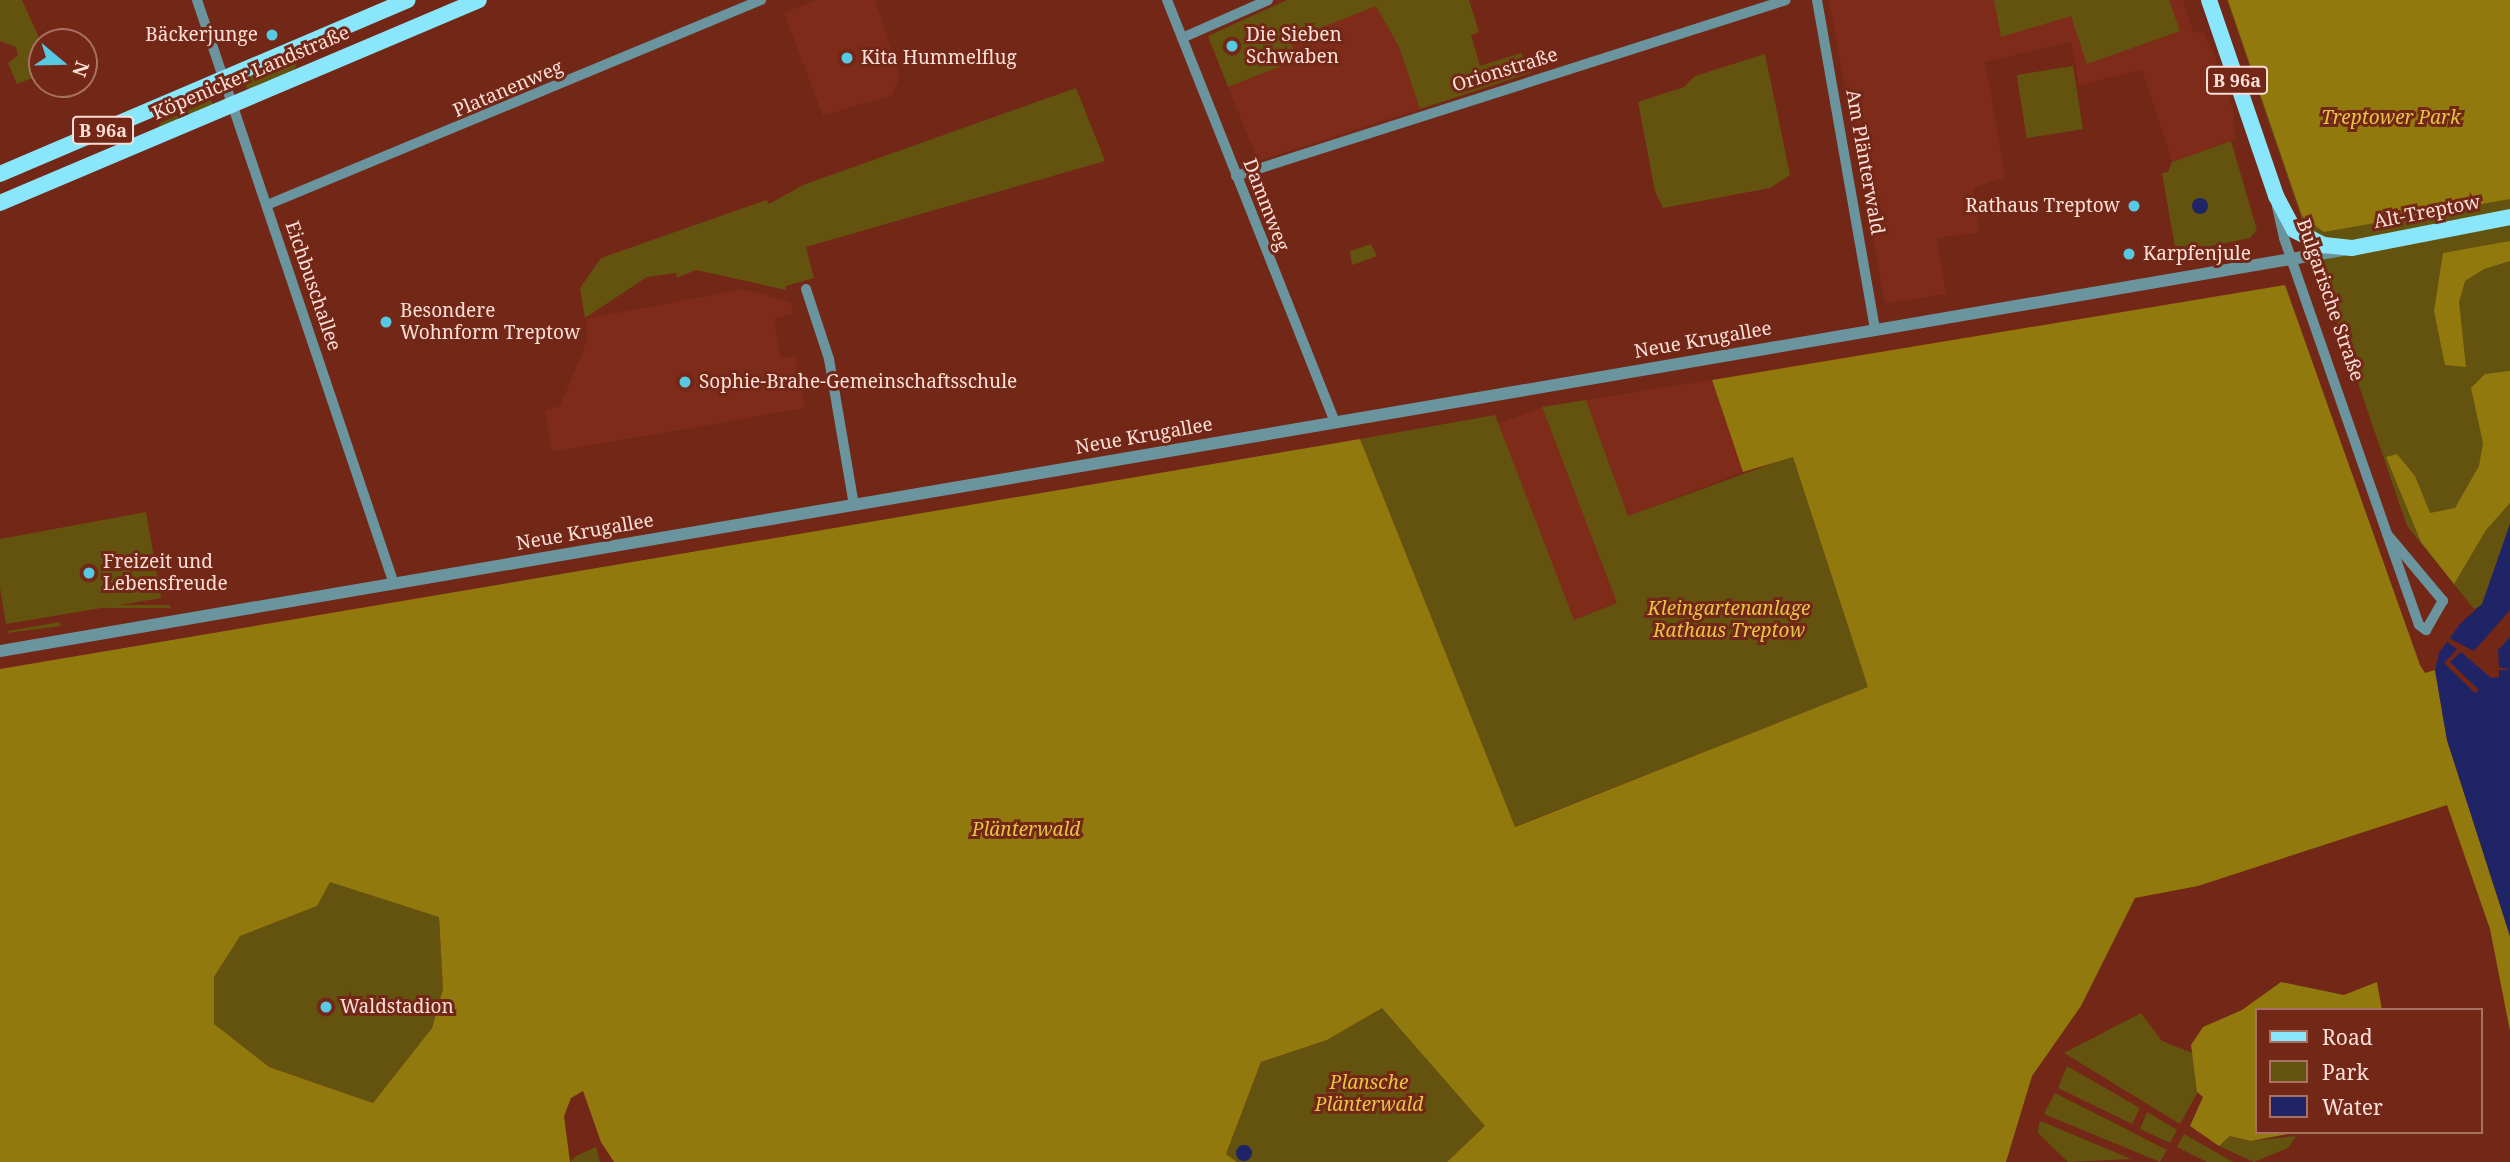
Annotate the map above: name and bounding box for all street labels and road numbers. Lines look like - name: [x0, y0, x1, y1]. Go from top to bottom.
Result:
- street label: Köpenicker Landstraße: [149, 21, 353, 125]
- street label: Orionstraße: [1449, 43, 1561, 97]
- street label: Platanenweg: [450, 56, 566, 122]
- road number: B 96a: [2206, 66, 2268, 94]
- street label: Am Plänterwald: [1841, 88, 1889, 236]
- road number: B 96a: [72, 116, 134, 145]
- street label: Dammweg: [1238, 156, 1294, 254]
- street label: Alt-Treptow: [2372, 190, 2482, 234]
- street label: Bulgarische Straße: [2292, 216, 2368, 384]
- street label: Eichbuschallee: [280, 218, 346, 354]
- street label: Neue Krugallee: [1632, 317, 1774, 363]
- street label: Neue Krugallee: [1073, 413, 1215, 459]
- street label: Neue Krugallee: [514, 509, 656, 555]

